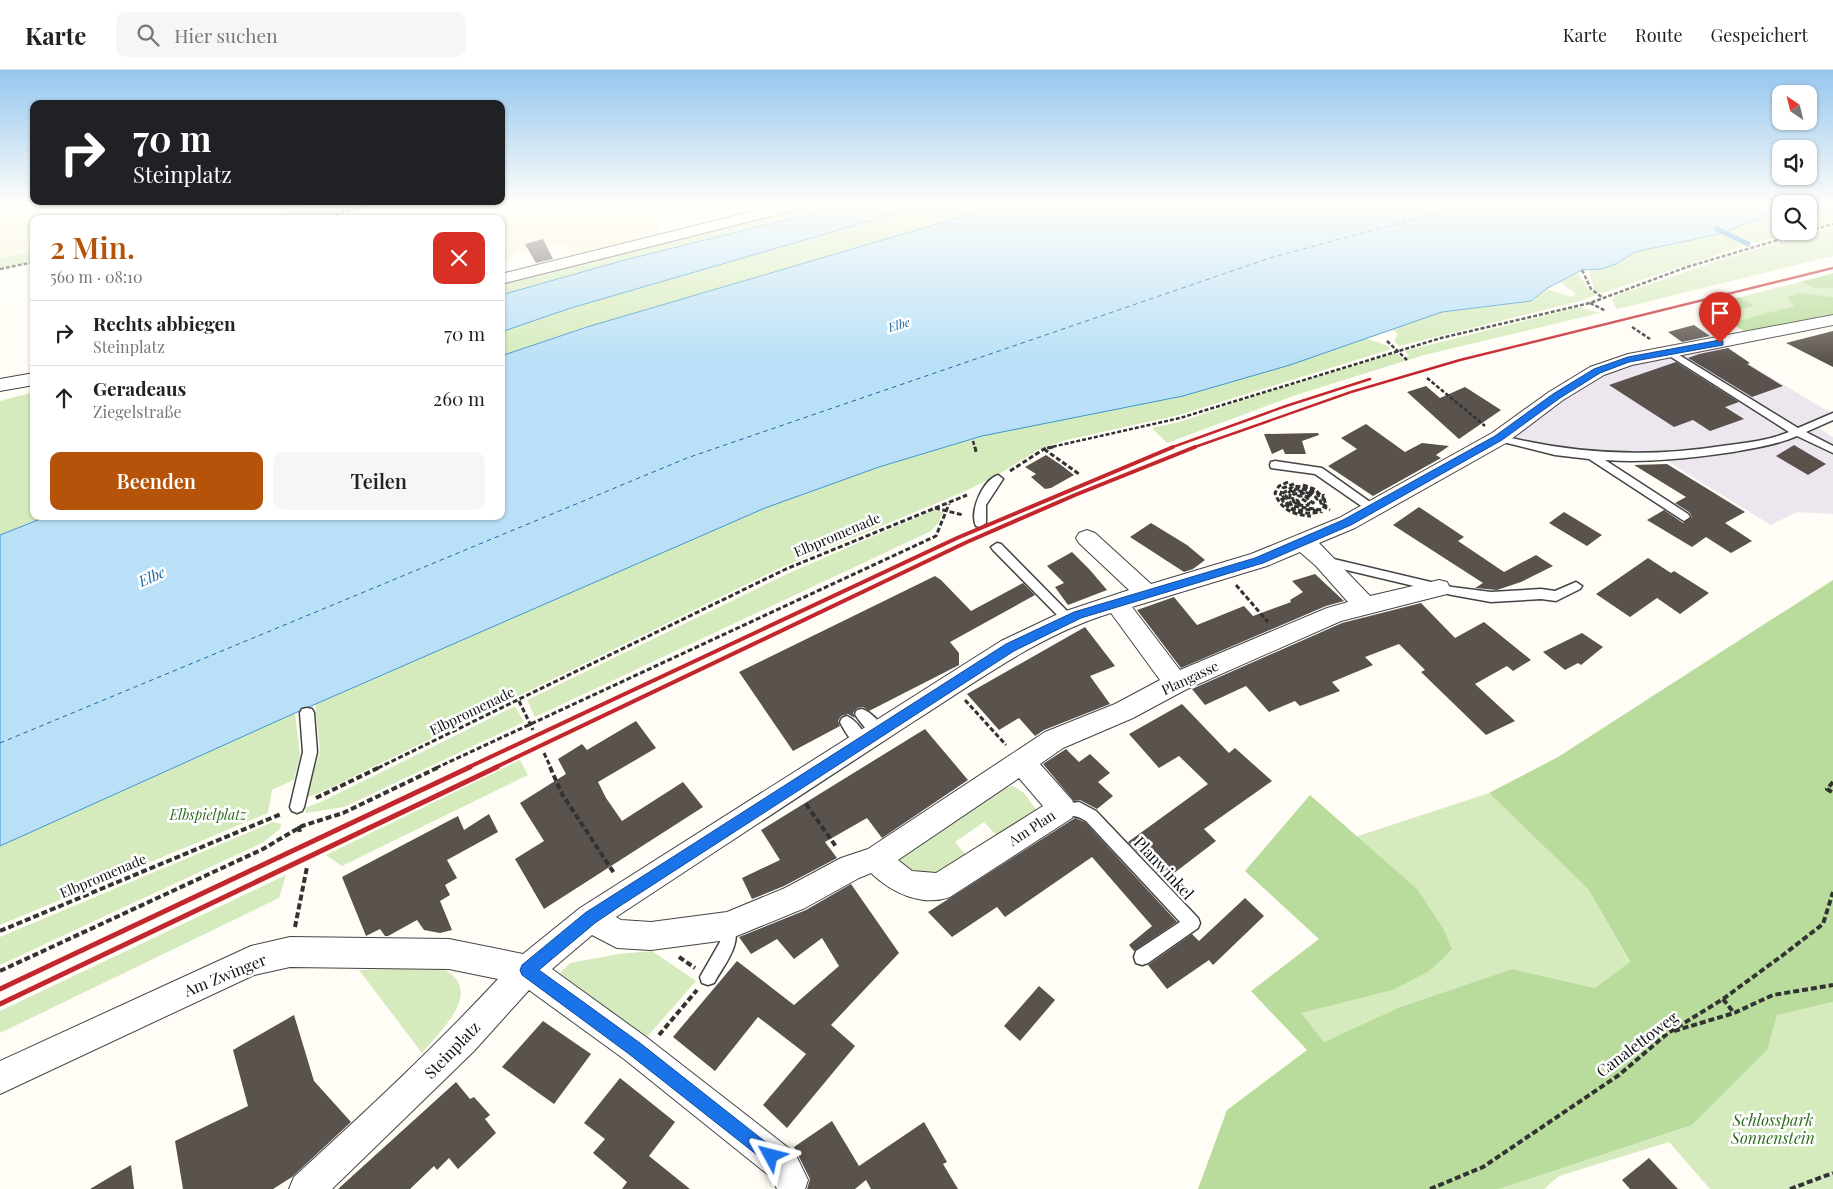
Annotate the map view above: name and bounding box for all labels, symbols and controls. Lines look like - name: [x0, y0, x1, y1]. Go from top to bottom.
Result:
- search box: [116, 12, 466, 57]
- text: Karte: [25, 19, 86, 51]
- icon: search: [134, 21, 162, 49]
- text: Hier suchen: [174, 22, 277, 48]
- text: Karte: [1563, 23, 1607, 47]
- text: Route: [1635, 23, 1683, 47]
- text: Gespeichert: [1711, 23, 1808, 47]
- north arrow: [1772, 85, 1818, 130]
- map controls: [1772, 85, 1817, 240]
- text: 70 m: [133, 114, 211, 161]
- icon: right: [50, 120, 115, 185]
- button: sound: [1772, 140, 1817, 185]
- text: Steinplatz: [133, 159, 232, 189]
- button: search: [1772, 195, 1817, 240]
- text: 2 Min.: [50, 227, 135, 267]
- button: close: [433, 232, 485, 284]
- text: 560 m · 08:10: [50, 266, 143, 287]
- pin: [1699, 292, 1741, 343]
- icon: arrive: [1706, 299, 1734, 327]
- text: Rechts abbiegen: [93, 310, 236, 336]
- water label: Elbe: [885, 313, 911, 335]
- icon: right: [50, 319, 78, 347]
- text: 70 m: [444, 320, 485, 346]
- text: Steinplatz: [93, 336, 165, 357]
- text: Geradeaus: [93, 375, 186, 401]
- icon: ahead: [50, 384, 78, 412]
- text: 260 m: [433, 385, 485, 411]
- text: Ziegelstraße: [93, 401, 182, 422]
- button: Beenden: [50, 452, 263, 510]
- button: Teilen: [273, 452, 485, 510]
- street label: Elbpromenade: [791, 508, 883, 561]
- water label: Elbe: [134, 561, 169, 591]
- street label: Plangasse: [1158, 656, 1221, 699]
- street label: Elbpromenade: [426, 682, 517, 739]
- park label: Elbspielplatz: [169, 805, 247, 824]
- street label: Am Plan: [1004, 805, 1059, 850]
- street label: Planwinkel: [1130, 832, 1199, 904]
- street label: Elbpromenade: [57, 849, 149, 902]
- street label: Am Zwinger: [179, 948, 269, 1001]
- street label: Canalettoweg: [1592, 1006, 1682, 1081]
- street label: Steinplatz: [419, 1016, 484, 1083]
- park label: Schlosspark Sonnenstein: [1730, 1109, 1815, 1148]
- position arrow: [744, 1129, 796, 1181]

